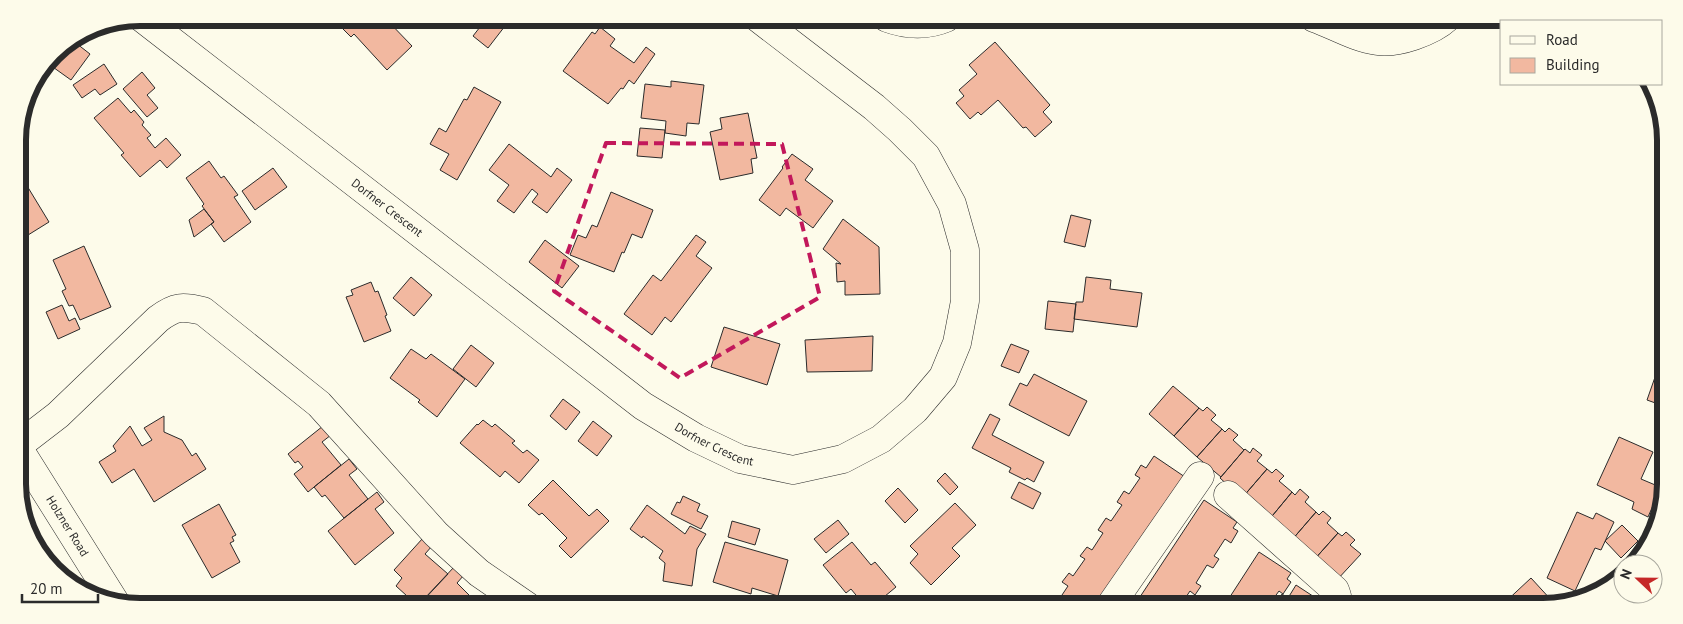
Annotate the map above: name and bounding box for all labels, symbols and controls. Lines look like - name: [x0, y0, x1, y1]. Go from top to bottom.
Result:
- legend: [1500, 20, 1663, 85]
- text: Road: [1546, 30, 1578, 49]
- text: Building: [1546, 55, 1600, 74]
- street label: Dorfner Crescent: [349, 175, 426, 240]
- street label: Dorfner Crescent: [672, 419, 755, 469]
- street label: Holzner Road: [43, 493, 92, 559]
- north arrow: [1613, 554, 1663, 604]
- text: N: [1616, 566, 1636, 582]
- scale bar: [22, 572, 99, 604]
- text: 20 m: [30, 579, 63, 598]

